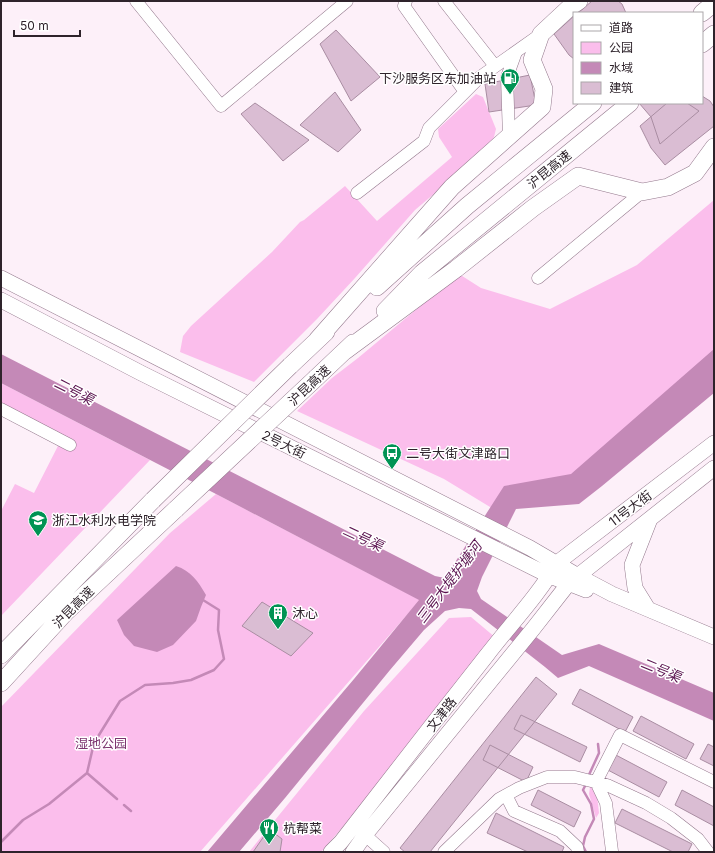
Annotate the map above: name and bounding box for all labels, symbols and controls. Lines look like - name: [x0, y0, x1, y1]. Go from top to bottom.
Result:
- scale bar: [14, 12, 80, 38]
- legend: [573, 12, 703, 104]
- text: 50 m: [20, 18, 49, 33]
- text: 道路: [609, 20, 633, 35]
- text: 公园: [609, 40, 633, 55]
- text: 水域: [609, 60, 633, 75]
- fuel station icon: 下沙服务区东加油站: [499, 67, 521, 95]
- place label: 下沙服务区东加油站: [379, 70, 496, 86]
- text: 建筑: [609, 80, 633, 95]
- street label: 沪昆高速: [524, 146, 574, 192]
- street label: 沪昆高速: [285, 361, 333, 409]
- water label: 二号渠: [52, 373, 99, 409]
- street label: 2号大街: [259, 427, 309, 461]
- bus stop icon: 二号大街文津路口: [381, 442, 403, 470]
- place label: 二号大街文津路口: [406, 445, 510, 461]
- street label: 11号大街: [605, 487, 655, 529]
- school or university icon: 浙江水利水电学院: [27, 509, 49, 537]
- place label: 浙江水利水电学院: [52, 512, 156, 528]
- water label: 二号渠: [341, 521, 388, 555]
- water label: 三号大堤护塘河: [412, 535, 487, 626]
- street label: 沪昆高速: [49, 583, 97, 631]
- building icon: 沐心: [267, 602, 289, 630]
- place label: 沐心: [292, 605, 318, 621]
- water label: 二号渠: [639, 654, 686, 686]
- street label: 文津路: [423, 694, 459, 734]
- park label: 湿地公园: [75, 735, 127, 751]
- restaurant icon: 杭帮菜: [258, 817, 280, 845]
- place label: 杭帮菜: [283, 820, 322, 836]

